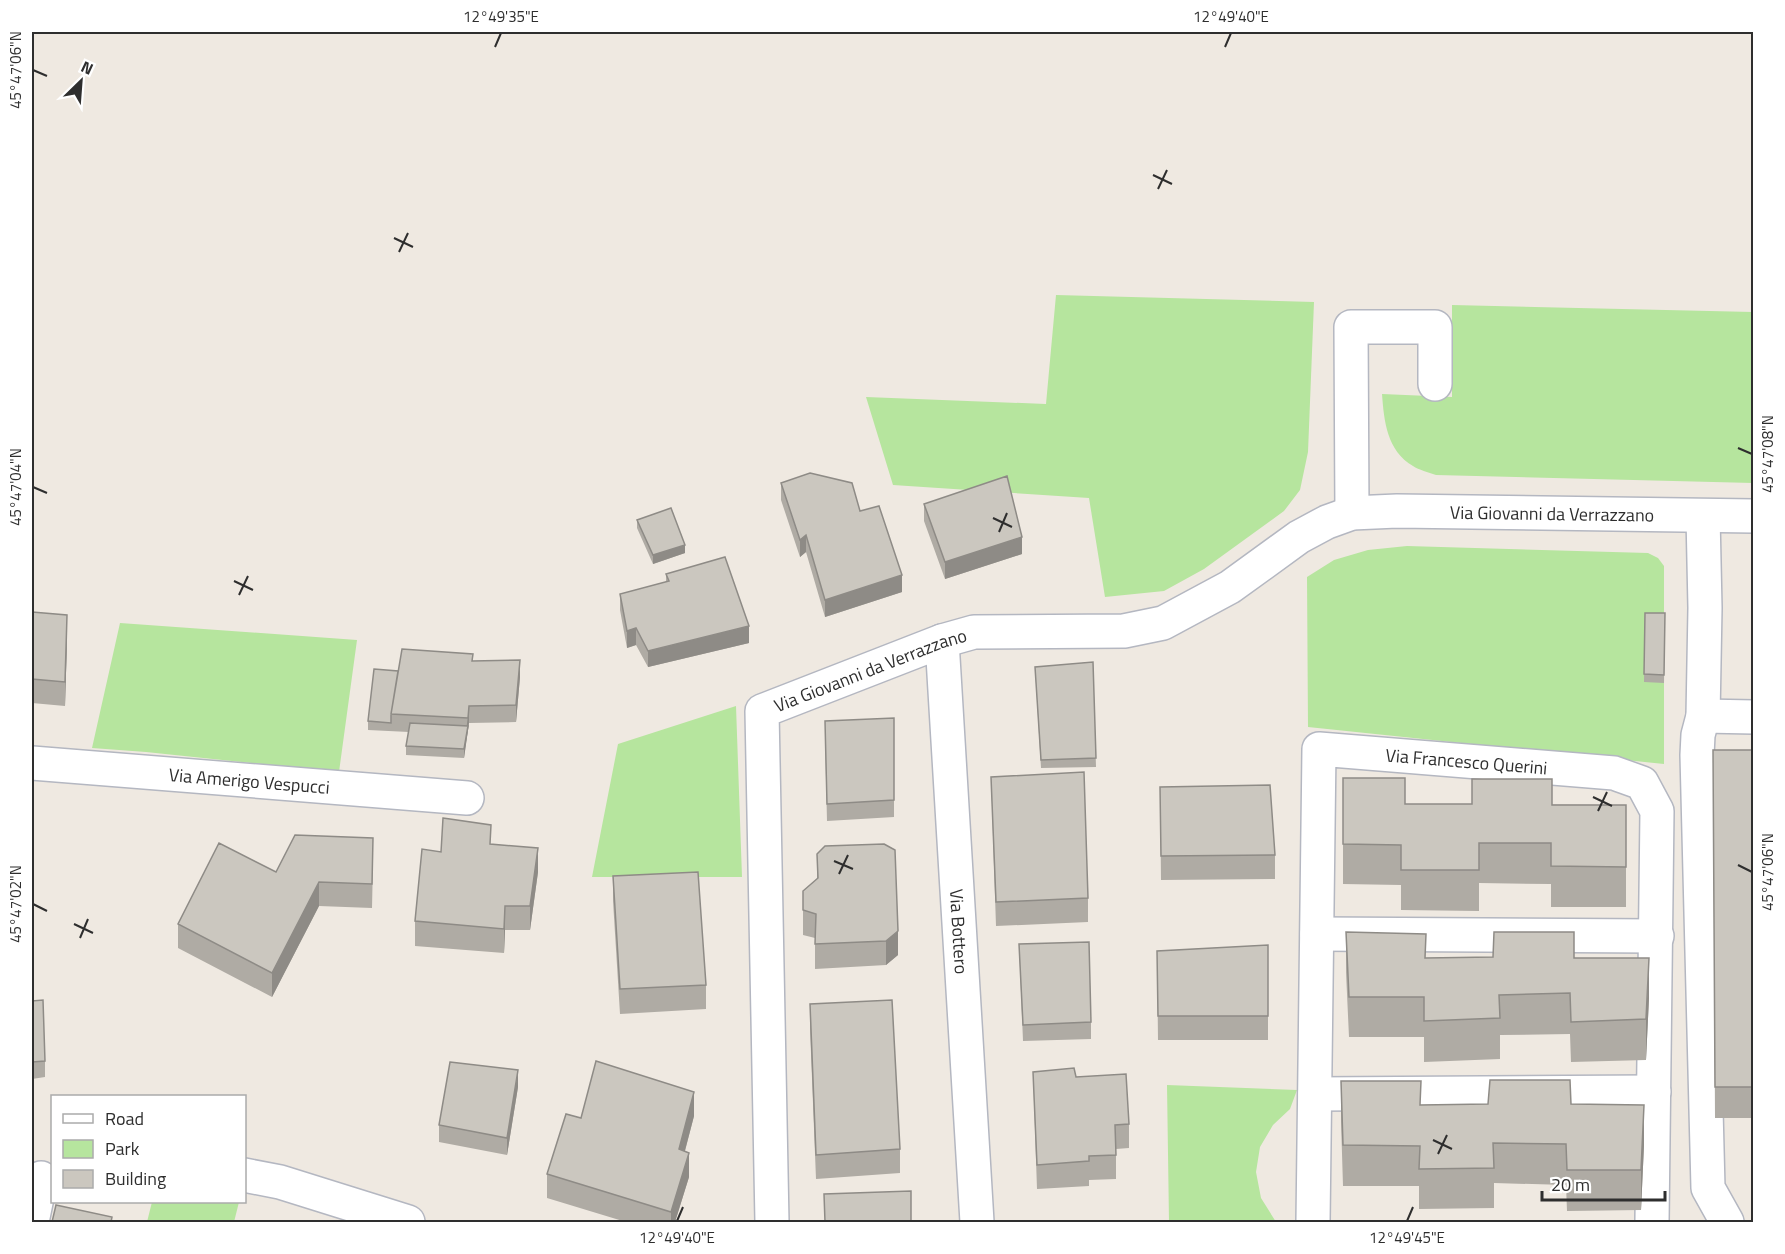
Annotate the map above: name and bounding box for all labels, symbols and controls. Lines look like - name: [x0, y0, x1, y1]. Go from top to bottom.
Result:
- text: 12°49'35"E: [463, 5, 539, 28]
- text: 12°49'40"E: [1193, 5, 1269, 28]
- text: 45°47'06"N: [4, 31, 27, 109]
- north arrow: [51, 51, 111, 111]
- text: N: [77, 54, 97, 81]
- text: 45°47'08"N: [1756, 415, 1779, 493]
- text: 45°47'04"N: [4, 448, 27, 526]
- street label: Via Giovanni da Verrazzano: [1450, 498, 1654, 528]
- street label: Via Giovanni da Verrazzano: [770, 621, 970, 719]
- street label: Via Francesco Querini: [1385, 741, 1548, 781]
- street label: Via Amerigo Vespucci: [168, 761, 331, 800]
- text: 45°47'06"N: [1756, 833, 1779, 911]
- text: 45°47'02"N: [4, 865, 27, 943]
- street label: Via Bottero: [943, 888, 976, 975]
- legend: [51, 1095, 246, 1203]
- text: Road: [105, 1105, 144, 1132]
- text: Park: [105, 1135, 140, 1162]
- scale bar: [1542, 1164, 1665, 1202]
- text: Building: [105, 1165, 166, 1192]
- text: 20 m: [1551, 1171, 1590, 1198]
- text: 12°49'40"E: [639, 1226, 715, 1249]
- text: 12°49'45"E: [1369, 1226, 1445, 1249]

